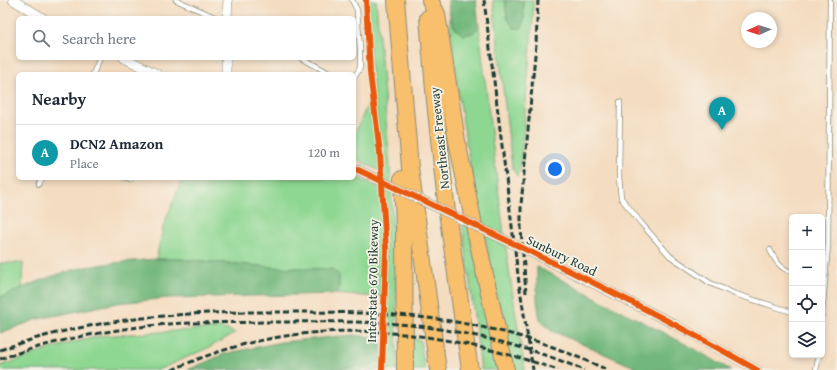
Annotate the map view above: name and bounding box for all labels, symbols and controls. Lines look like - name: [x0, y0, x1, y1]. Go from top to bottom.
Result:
- north arrow: [741, 12, 777, 48]
- search box: [16, 16, 356, 60]
- icon: search: [30, 27, 52, 49]
- text: Search here: [62, 28, 136, 49]
- street label: Northeast Freeway: [425, 85, 454, 190]
- text: Nearby: [32, 86, 86, 111]
- pin: A: [709, 97, 735, 130]
- text: DCN2 Amazon: [70, 133, 163, 154]
- text: A: [41, 143, 49, 162]
- text: 120 m: [308, 143, 340, 162]
- text: Place: [70, 154, 99, 173]
- your location: [545, 159, 565, 179]
- map controls: [789, 214, 825, 358]
- button: +: [789, 214, 825, 250]
- street label: Interstate 670 Bikeway: [362, 219, 383, 343]
- street label: Sunbury Road: [523, 230, 600, 281]
- button: −: [789, 250, 825, 286]
- button: locate: [789, 286, 825, 322]
- button: layers: [789, 322, 825, 358]

